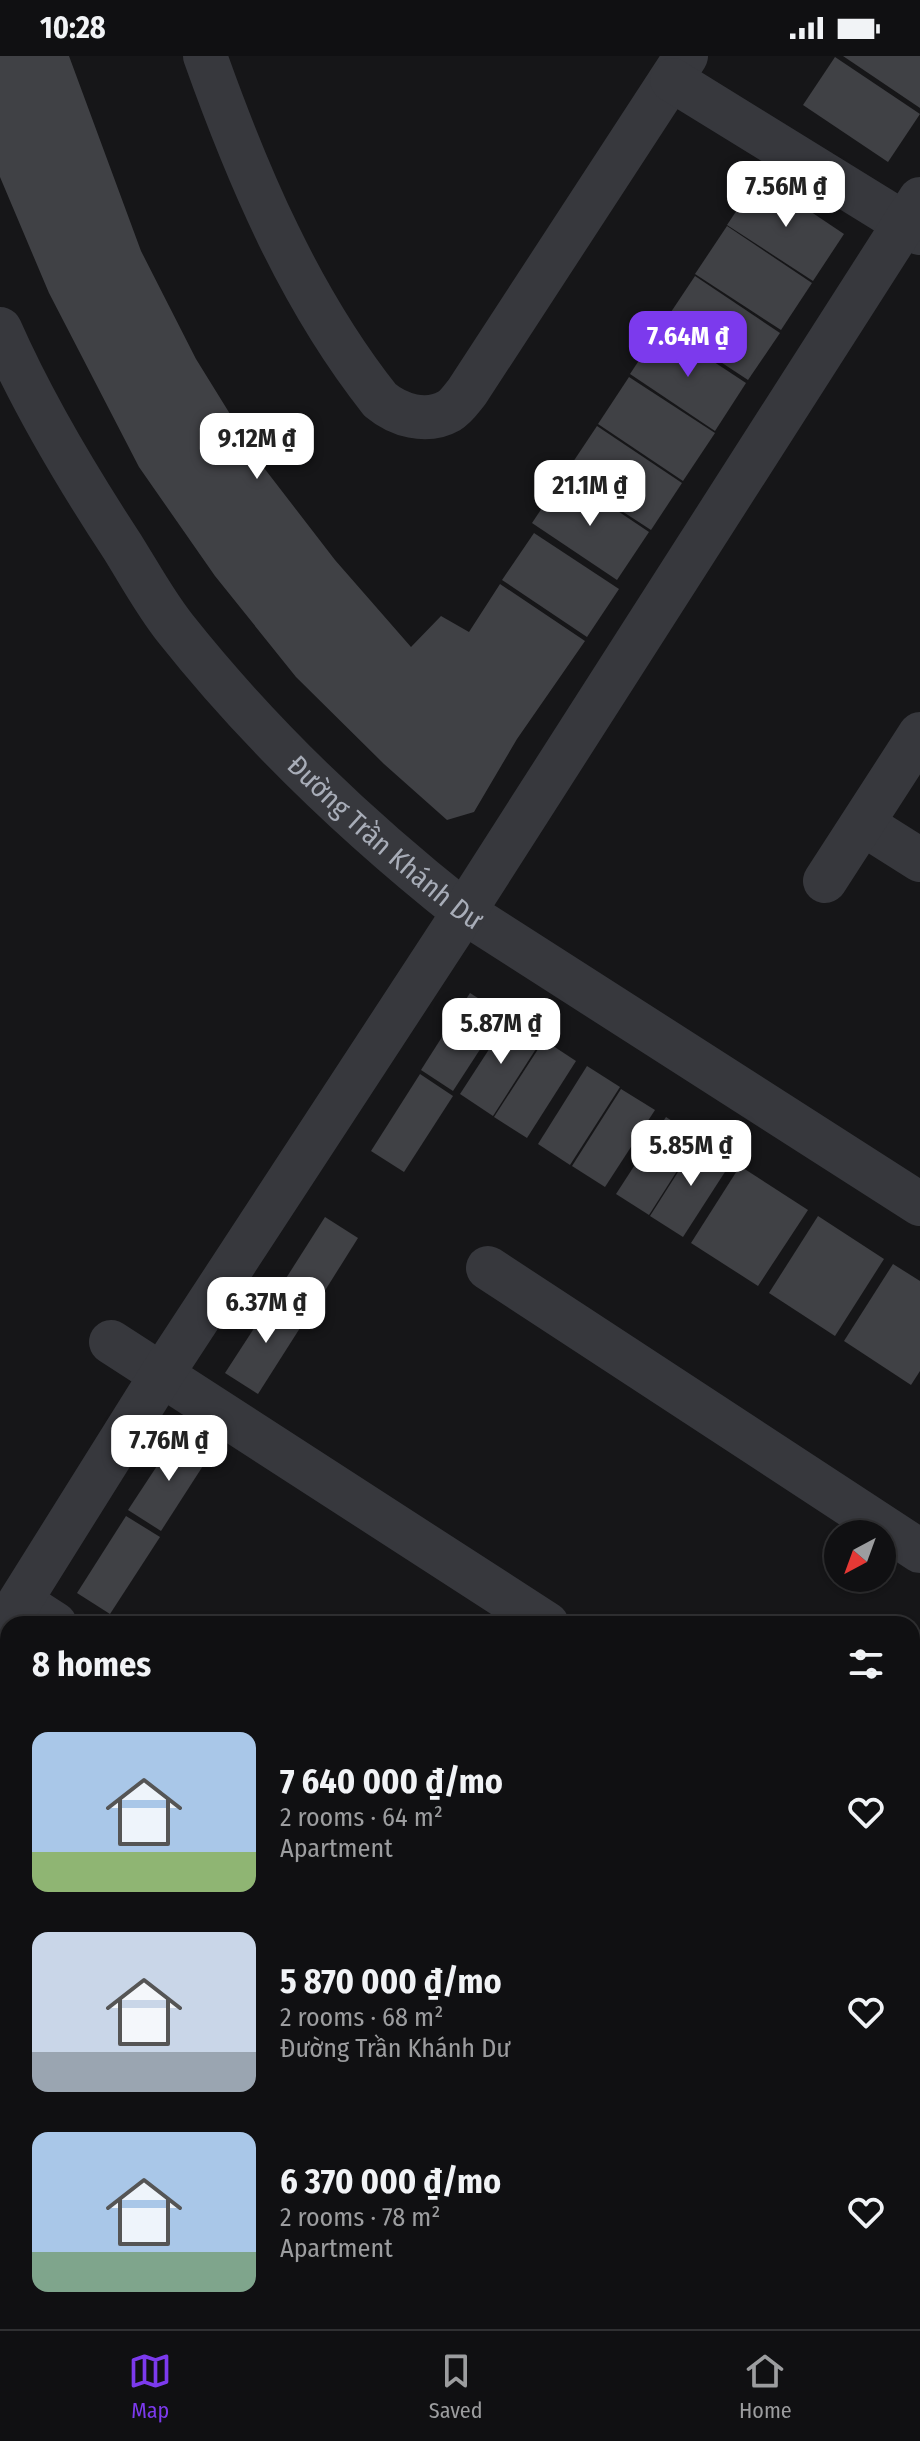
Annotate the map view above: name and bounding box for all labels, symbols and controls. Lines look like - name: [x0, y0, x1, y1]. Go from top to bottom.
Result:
- text: 10:28: [40, 10, 106, 46]
- pin: 7.56M ₫: [712, 161, 860, 229]
- text: 7.56M ₫: [745, 171, 827, 202]
- pin: 7.64M ₫: [614, 311, 762, 379]
- text: 7.64M ₫: [647, 321, 729, 352]
- pin: 9.12M ₫: [183, 413, 331, 481]
- text: 9.12M ₫: [218, 423, 296, 454]
- pin: 21.1M ₫: [516, 460, 664, 528]
- text: 21.1M ₫: [552, 470, 628, 501]
- street label: Đường Trần Khánh Dư: [281, 749, 489, 937]
- pin: 5.87M ₫: [427, 998, 575, 1066]
- text: 5.87M ₫: [460, 1008, 542, 1039]
- pin: 5.85M ₫: [617, 1120, 765, 1188]
- text: 5.85M ₫: [649, 1130, 733, 1161]
- pin: 6.37M ₫: [192, 1277, 340, 1345]
- text: 6.37M ₫: [225, 1287, 307, 1318]
- pin: 7.76M ₫: [95, 1415, 243, 1483]
- text: 7.76M ₫: [129, 1425, 209, 1456]
- north arrow: [824, 1520, 896, 1592]
- map controls: [824, 1520, 896, 1592]
- icon: filters: [844, 1642, 888, 1686]
- text: 8 homes: [32, 1644, 151, 1685]
- text: 7 640 000 ₫/mo: [280, 1761, 503, 1802]
- icon: home: [96, 1764, 192, 1860]
- icon: heart: [844, 1790, 888, 1834]
- text: 2 rooms · 64 m²: [280, 1802, 443, 1833]
- text: Apartment: [280, 1833, 393, 1864]
- text: 5 870 000 ₫/mo: [280, 1961, 502, 2002]
- icon: home: [96, 1964, 192, 2060]
- icon: heart: [844, 1990, 888, 2034]
- text: 2 rooms · 68 m²: [280, 2002, 443, 2033]
- text: Đường Trần Khánh Dư: [280, 2033, 511, 2064]
- text: 6 370 000 ₫/mo: [280, 2161, 501, 2202]
- icon: home: [96, 2164, 192, 2260]
- icon: heart: [844, 2190, 888, 2234]
- text: 2 rooms · 78 m²: [280, 2202, 441, 2233]
- text: Apartment: [280, 2233, 393, 2264]
- tab: Map: [128, 2349, 172, 2424]
- tab: Saved: [429, 2349, 483, 2424]
- tab: Home: [739, 2349, 792, 2424]

